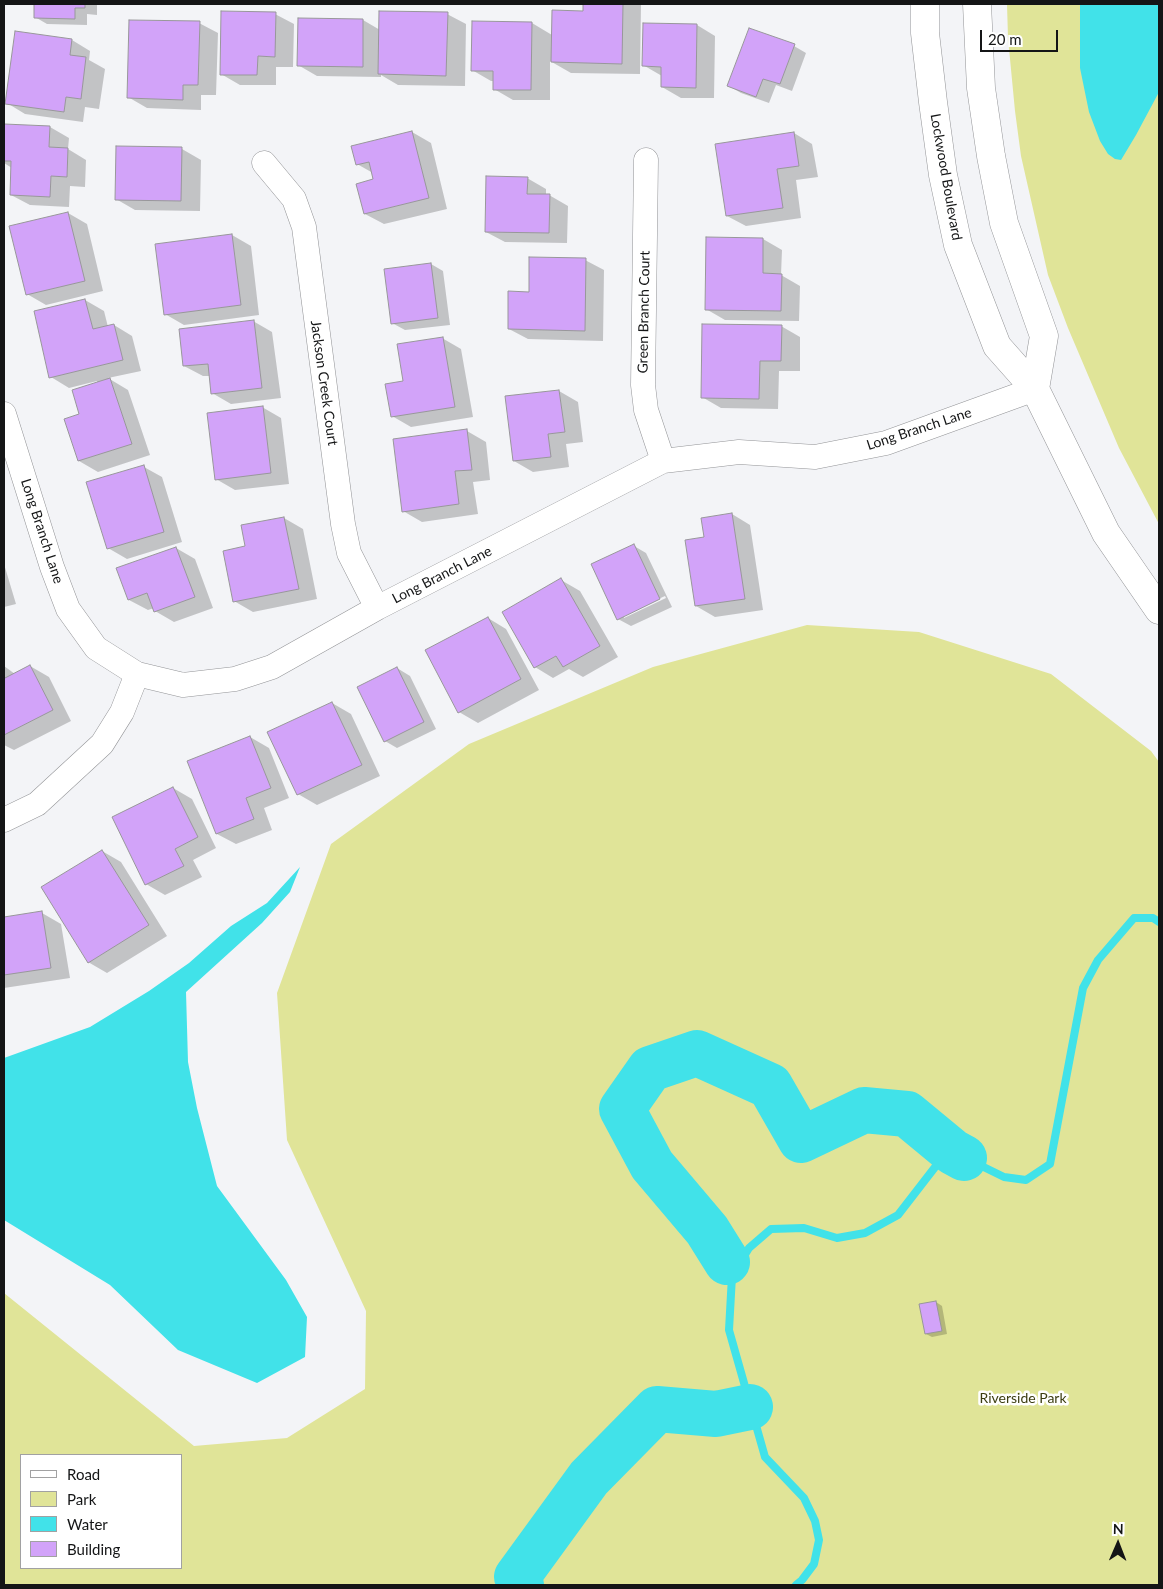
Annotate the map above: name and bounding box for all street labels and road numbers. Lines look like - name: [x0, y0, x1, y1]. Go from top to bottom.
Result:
- street label: Lockwood Boulevard: [927, 112, 965, 242]
- street label: Green Branch Court: [635, 250, 653, 374]
- street label: Jackson Creek Court: [307, 319, 341, 447]
- street label: Long Branch Lane: [864, 404, 974, 454]
- street label: Long Branch Lane: [17, 476, 67, 586]
- street label: Long Branch Lane: [389, 543, 495, 607]

